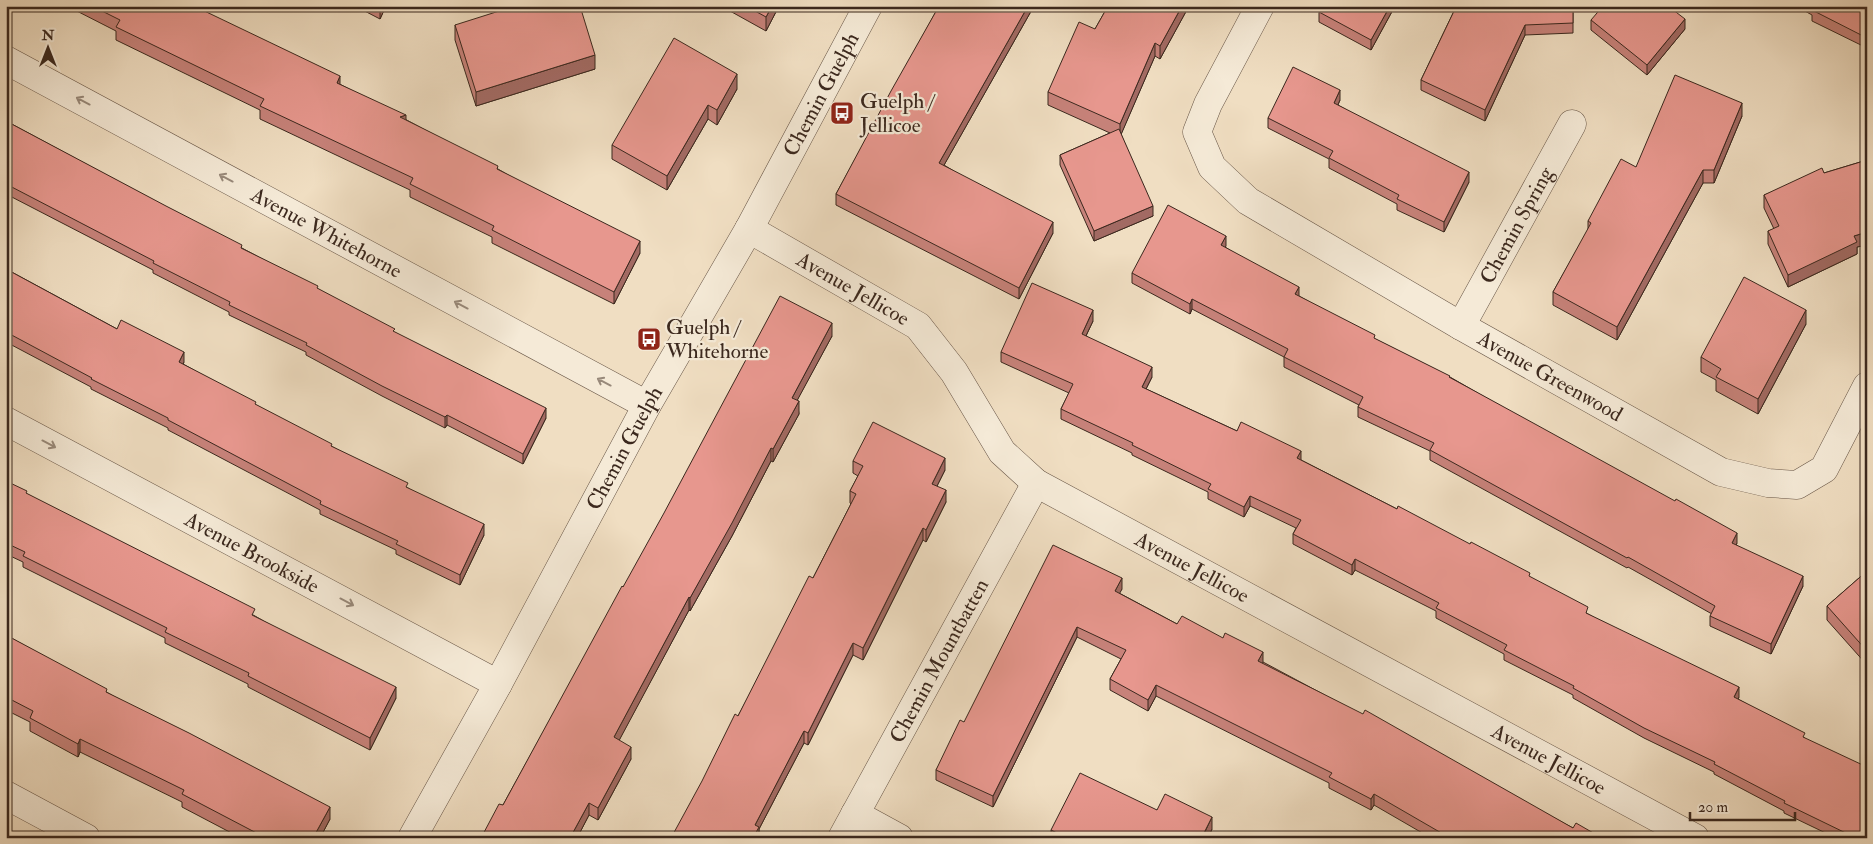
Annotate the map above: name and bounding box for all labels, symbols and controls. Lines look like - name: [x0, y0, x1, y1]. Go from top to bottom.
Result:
- north arrow: [22, 22, 72, 72]
- text: N: [41, 27, 55, 44]
- street label: Chemin Guelph: [777, 28, 865, 161]
- place label: Guelph / Jellicoe: [859, 88, 937, 139]
- one-way arrow: [75, 96, 90, 106]
- bus stop icon: Guelph / Jellicoe: [829, 100, 855, 126]
- street label: Chemin Spring: [1473, 162, 1560, 288]
- one-way arrow: [218, 173, 233, 183]
- street label: Avenue Whitehorne: [245, 180, 407, 284]
- street label: Avenue Jellicoe: [791, 245, 915, 332]
- one-way arrow: [454, 300, 469, 310]
- place label: Guelph / Whitehorne: [665, 314, 768, 365]
- street label: Avenue Greenwood: [1472, 324, 1628, 428]
- bus stop icon: Guelph / Whitehorne: [636, 326, 662, 352]
- one-way arrow: [597, 377, 612, 387]
- street label: Chemin Guelph: [580, 381, 669, 515]
- one-way arrow: [42, 439, 57, 449]
- street label: Avenue Brookside: [179, 505, 324, 600]
- street label: Avenue Jellicoe: [1130, 525, 1254, 609]
- street label: Chemin Mountbatten: [883, 574, 995, 747]
- one-way arrow: [340, 597, 355, 607]
- street label: Avenue Jellicoe: [1486, 717, 1611, 801]
- scale bar: [1690, 789, 1796, 821]
- text: 20 m: [1698, 798, 1728, 817]

